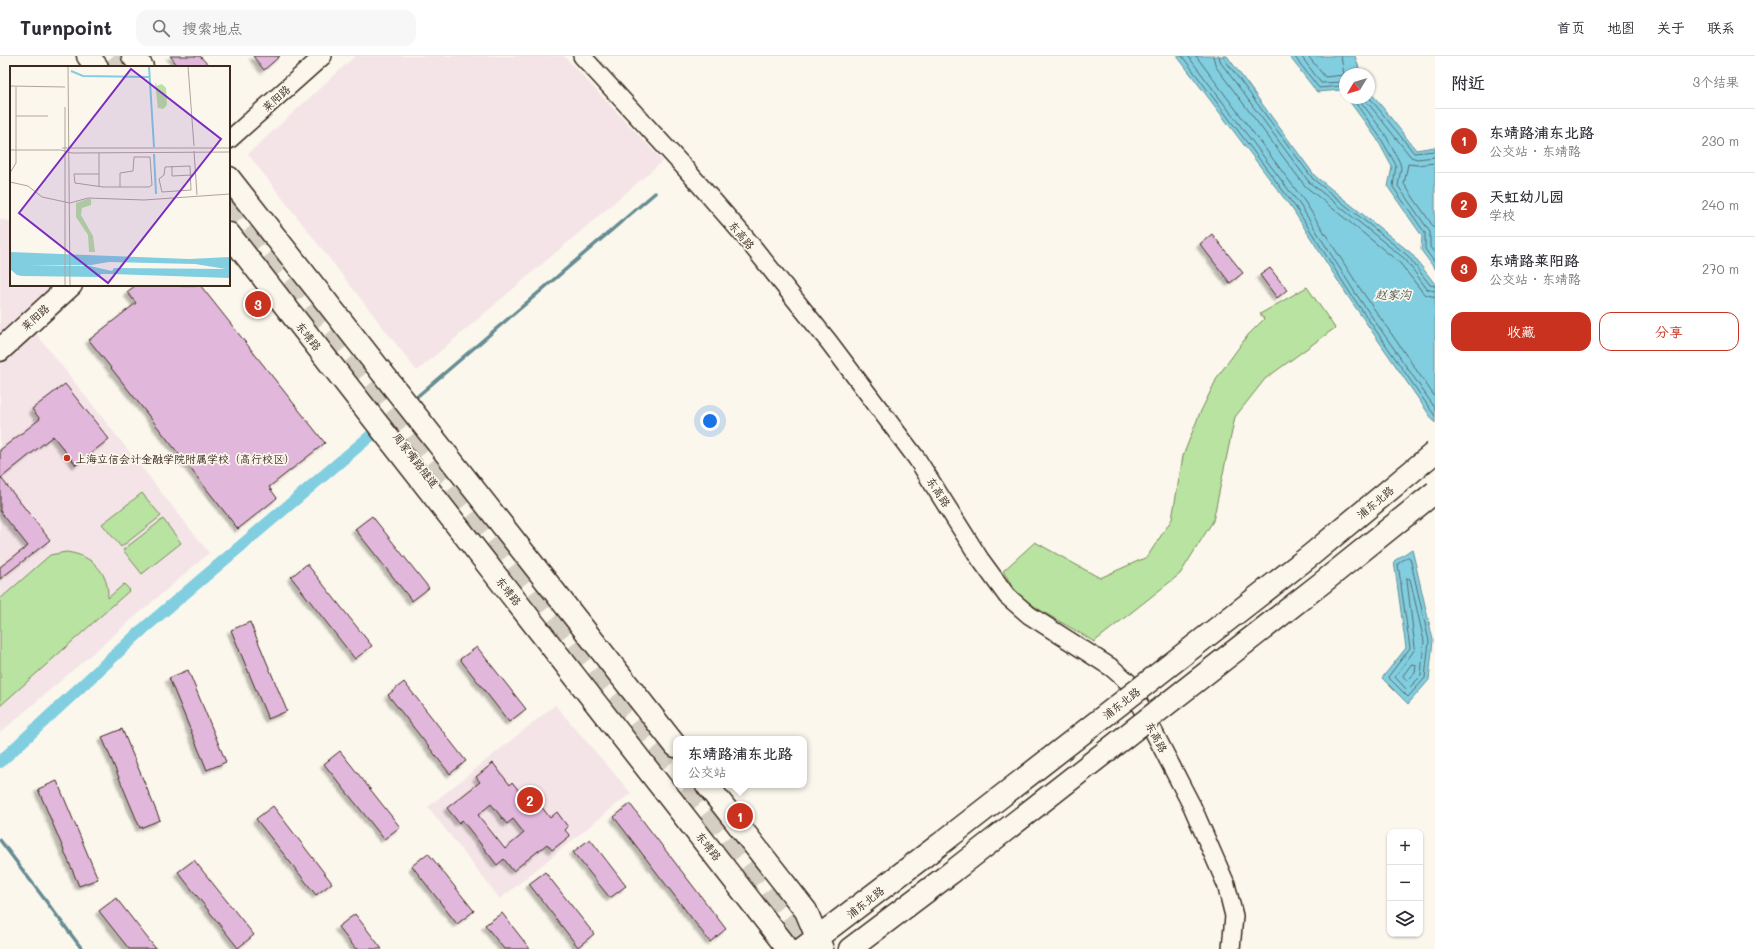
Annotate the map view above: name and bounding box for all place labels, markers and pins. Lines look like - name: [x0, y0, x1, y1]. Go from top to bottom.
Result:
- pin: 3: [245, 289, 271, 319]
- place label: 上海立信会计金融学院附属学校（高行校区）: [75, 451, 295, 466]
- marker: 上海立信会计金融学院附属学校（高行校区）: [62, 453, 72, 463]
- pin: 2: [517, 785, 543, 815]
- pin: 1: [727, 801, 753, 831]

